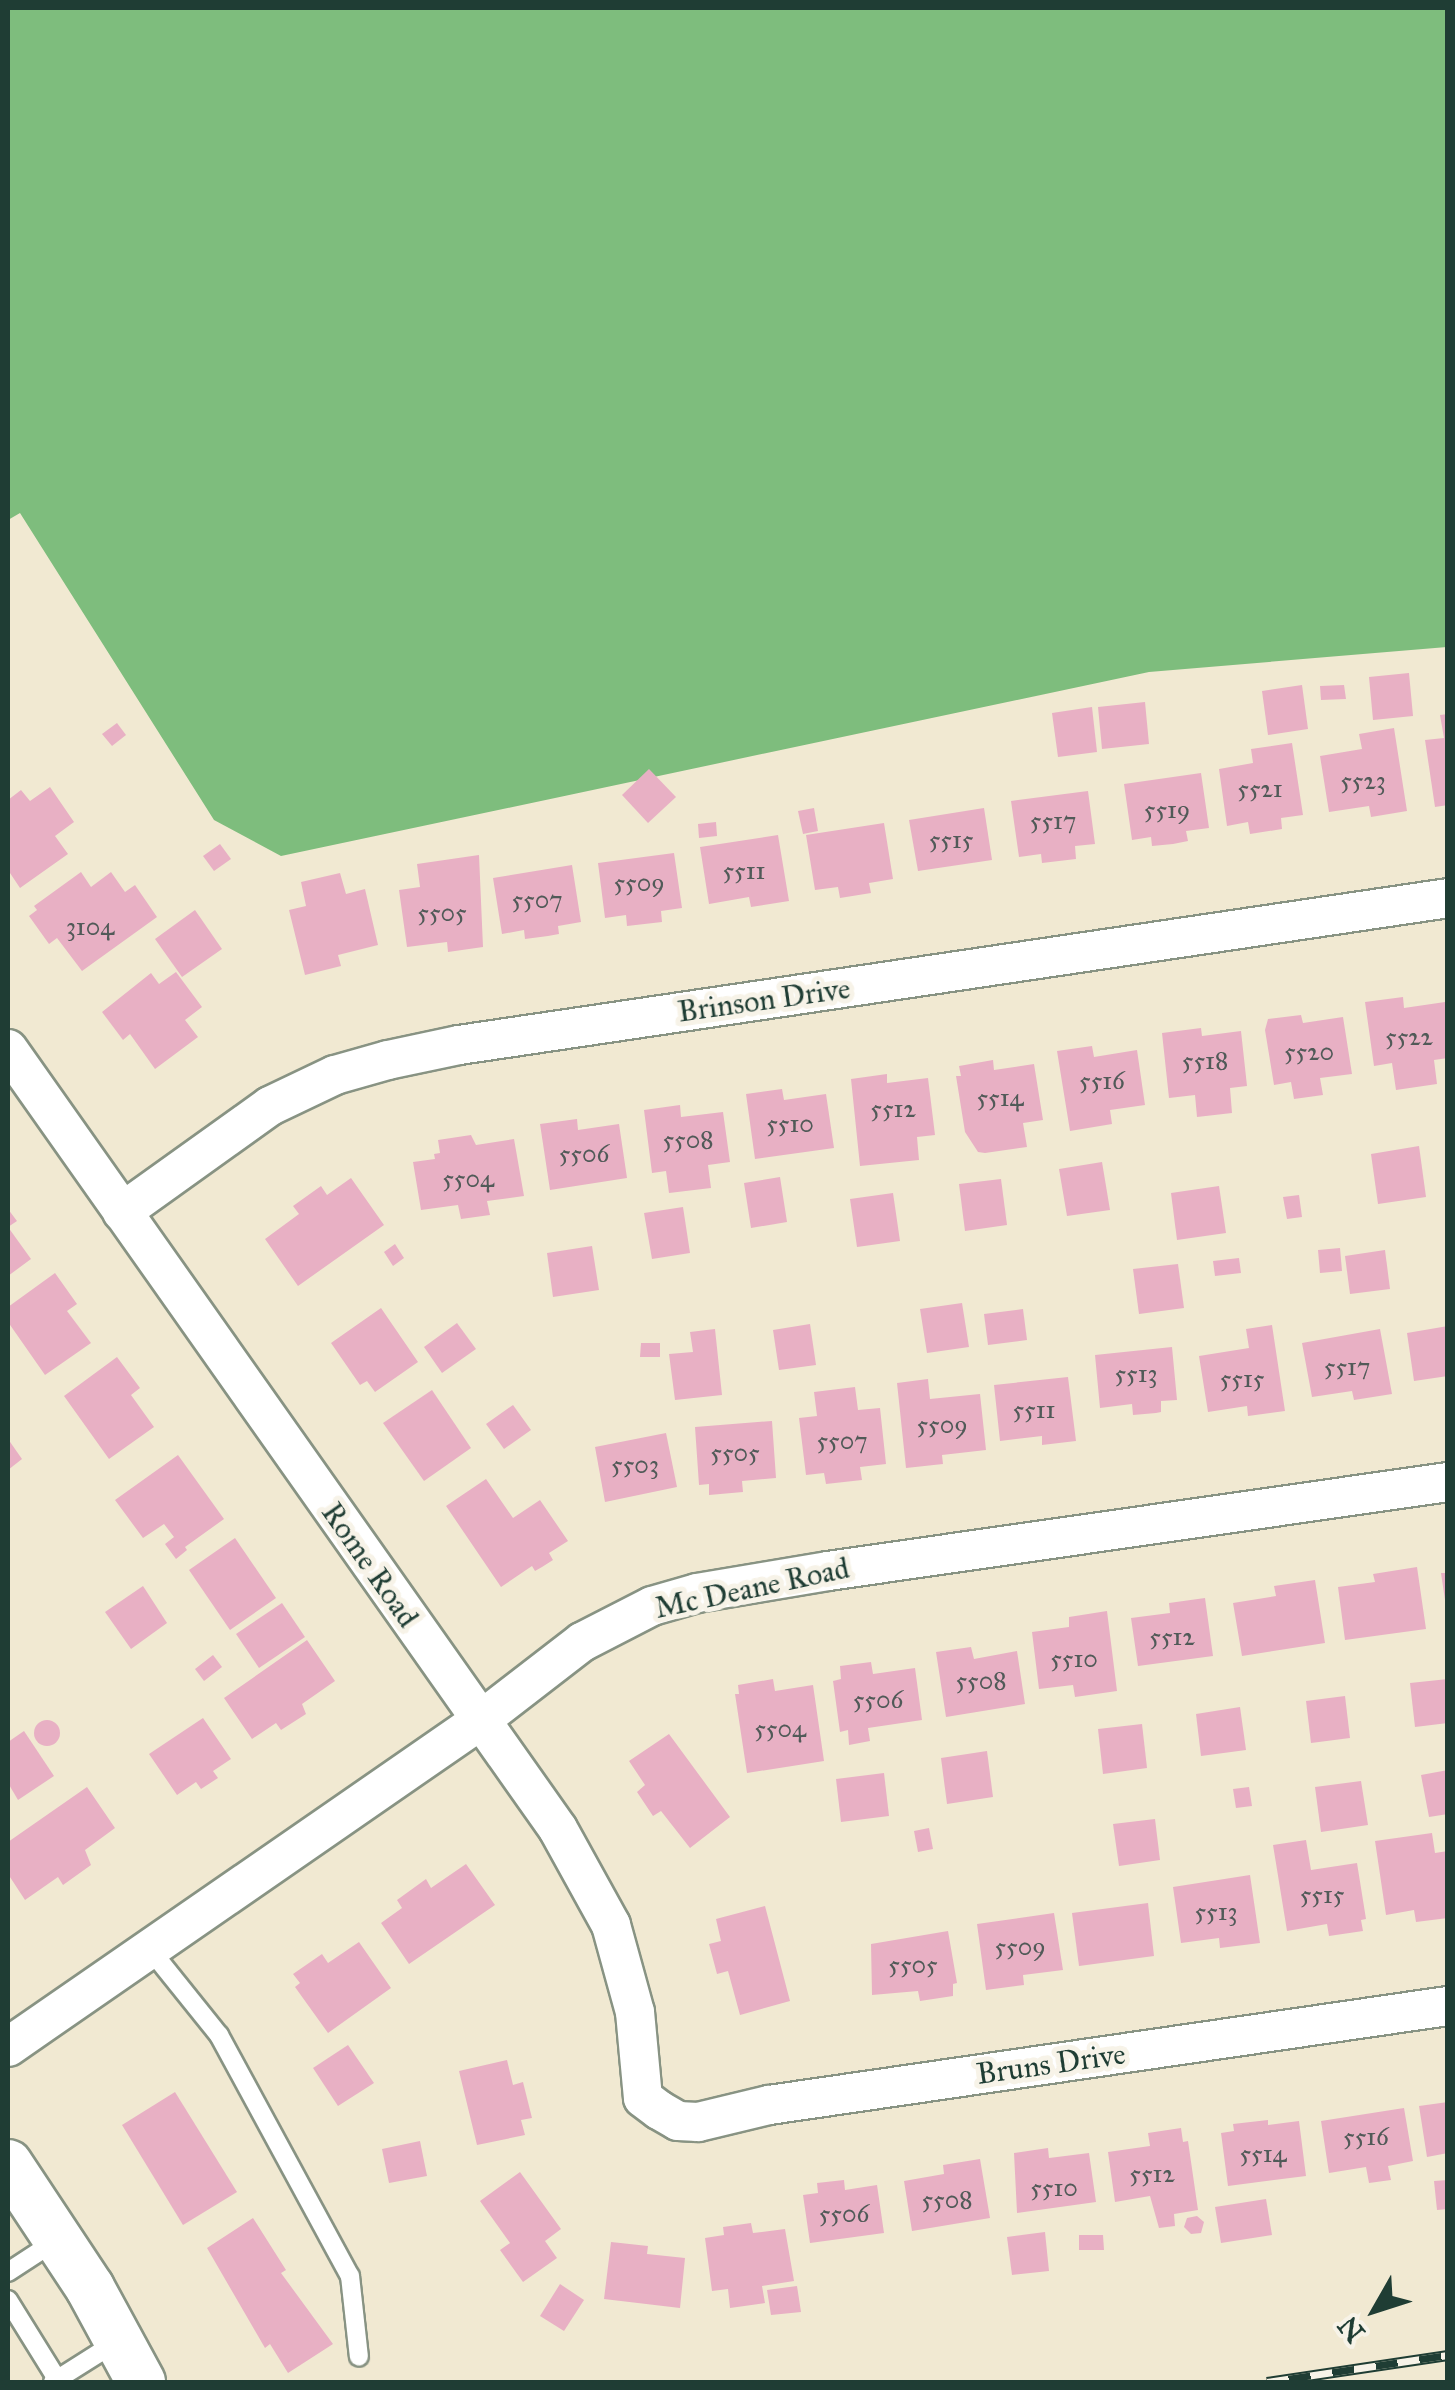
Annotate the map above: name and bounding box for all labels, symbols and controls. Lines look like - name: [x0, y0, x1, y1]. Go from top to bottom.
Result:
- house number: 5523: [1340, 766, 1386, 796]
- house number: 5521: [1237, 774, 1283, 804]
- house number: 5519: [1144, 795, 1190, 825]
- house number: 5517: [1030, 806, 1076, 836]
- house number: 5515: [929, 825, 973, 855]
- house number: 5511: [723, 856, 765, 886]
- house number: 5509: [613, 868, 665, 898]
- house number: 5507: [511, 885, 563, 915]
- house number: 5505: [417, 898, 467, 928]
- house number: 3104: [66, 912, 114, 942]
- street label: Brinson Drive: [675, 970, 853, 1030]
- house number: 5522: [1385, 1022, 1433, 1052]
- house number: 5520: [1284, 1037, 1334, 1067]
- house number: 5518: [1182, 1046, 1228, 1076]
- house number: 5516: [1079, 1066, 1125, 1096]
- house number: 5514: [976, 1083, 1024, 1113]
- house number: 5512: [870, 1094, 916, 1124]
- house number: 5510: [766, 1109, 814, 1139]
- house number: 5508: [662, 1125, 714, 1155]
- house number: 5506: [559, 1139, 609, 1169]
- house number: 5504: [442, 1164, 494, 1194]
- house number: 5517: [1324, 1352, 1370, 1382]
- house number: 5513: [1114, 1359, 1158, 1389]
- house number: 5515: [1220, 1364, 1264, 1394]
- house number: 5511: [1013, 1395, 1055, 1425]
- house number: 5509: [916, 1410, 968, 1440]
- house number: 5507: [816, 1426, 868, 1456]
- house number: 5505: [710, 1438, 760, 1468]
- house number: 5503: [611, 1450, 659, 1480]
- street label: Rome Road: [314, 1496, 426, 1634]
- street label: Mc Deane Road: [652, 1550, 852, 1626]
- house number: 5512: [1149, 1622, 1195, 1652]
- house number: 5510: [1050, 1644, 1098, 1674]
- house number: 5508: [955, 1666, 1007, 1696]
- house number: 5506: [853, 1685, 903, 1715]
- house number: 5504: [754, 1714, 806, 1744]
- house number: 5515: [1300, 1880, 1344, 1910]
- house number: 5513: [1194, 1897, 1238, 1927]
- house number: 5509: [994, 1932, 1046, 1962]
- house number: 5505: [888, 1950, 938, 1980]
- street label: Bruns Drive: [974, 2036, 1128, 2092]
- house number: 5516: [1343, 2122, 1389, 2152]
- house number: 5514: [1239, 2139, 1287, 2169]
- house number: 5512: [1129, 2159, 1175, 2189]
- house number: 5510: [1030, 2173, 1078, 2203]
- house number: 5508: [921, 2185, 973, 2215]
- house number: 5506: [819, 2199, 869, 2229]
- north arrow: [1325, 2260, 1425, 2360]
- text: N: [1330, 2309, 1372, 2349]

